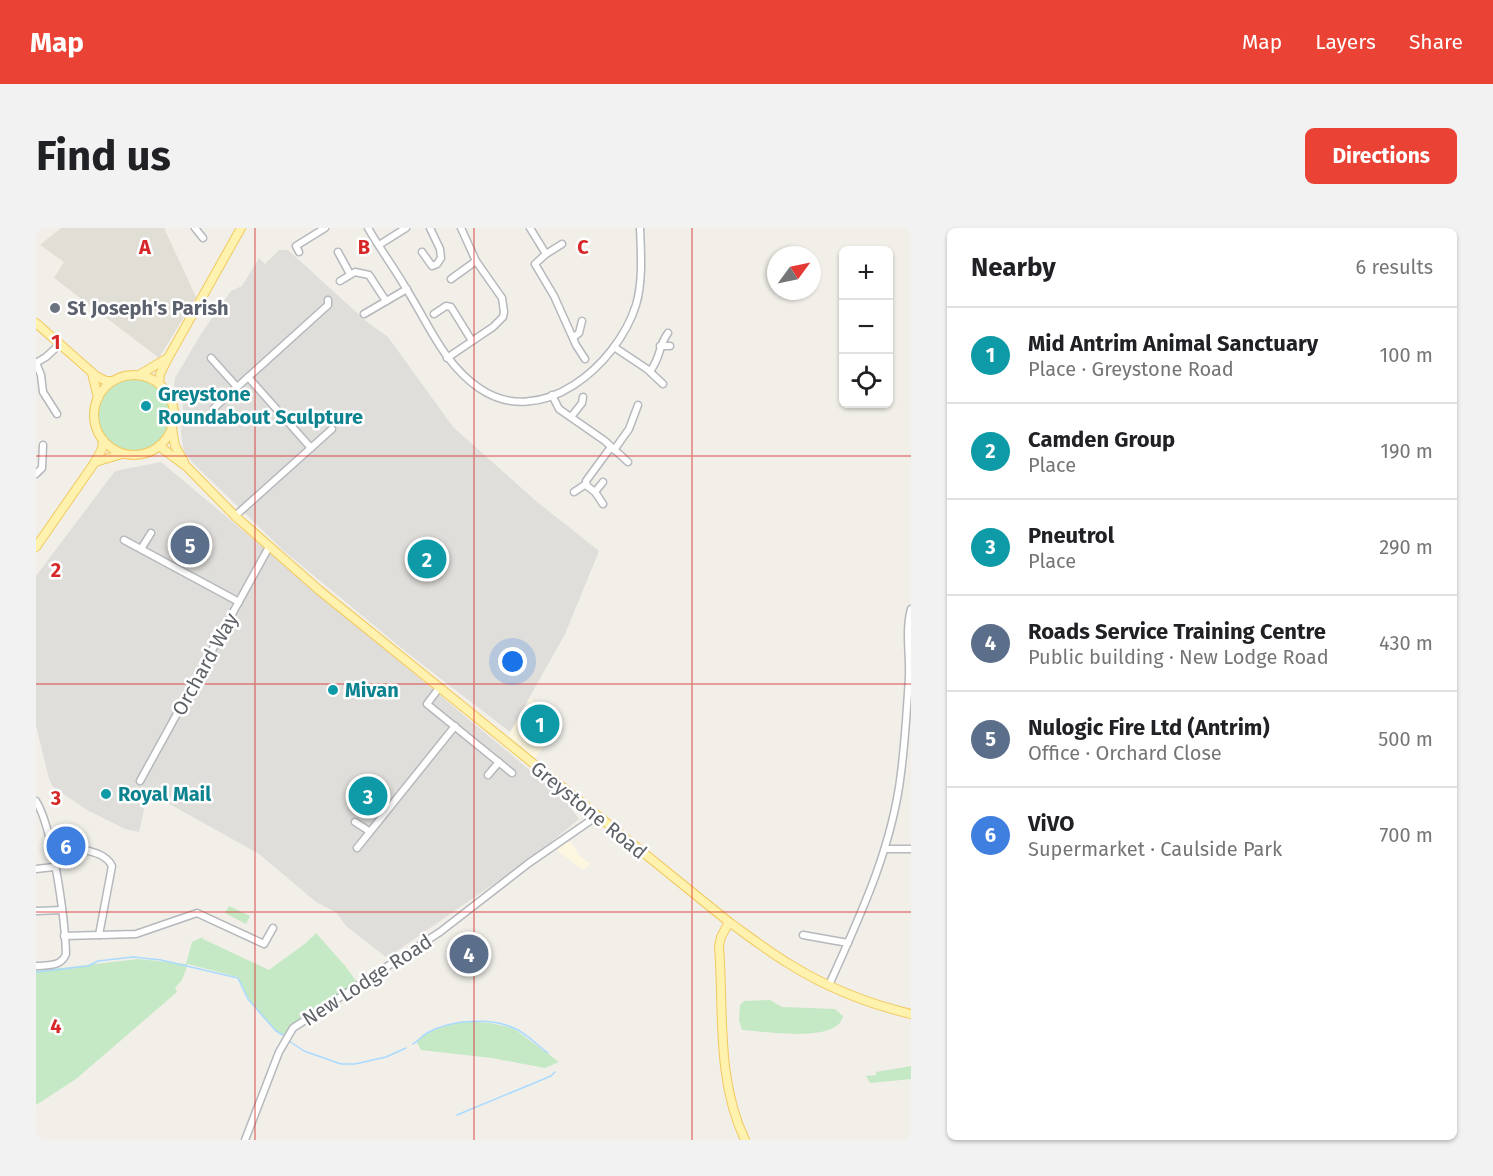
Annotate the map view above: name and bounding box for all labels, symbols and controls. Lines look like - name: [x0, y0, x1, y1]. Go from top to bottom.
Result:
- text: Map: [30, 26, 84, 59]
- text: Map: [1242, 29, 1282, 55]
- text: Layers: [1315, 29, 1376, 55]
- text: Share: [1409, 29, 1463, 55]
- button: Directions: [1305, 128, 1457, 184]
- text: Find us: [36, 131, 171, 181]
- text: A: [138, 235, 152, 259]
- text: B: [358, 235, 370, 259]
- text: C: [577, 235, 589, 259]
- north arrow: [767, 246, 821, 300]
- map controls: [839, 246, 893, 408]
- button: +: [839, 246, 893, 300]
- text: Nearby: [971, 252, 1056, 283]
- text: 6 results: [1356, 255, 1433, 279]
- place label: St Joseph's Parish: [67, 296, 229, 320]
- button: −: [839, 300, 893, 354]
- marker: St Joseph's Parish: [48, 301, 62, 315]
- text: 1: [51, 330, 61, 354]
- text: Mid Antrim Animal Sanctuary: [1028, 330, 1318, 357]
- text: 1: [986, 343, 995, 367]
- text: 100 m: [1380, 343, 1433, 367]
- button: locate: [839, 354, 893, 408]
- text: Place · Greystone Road: [1028, 357, 1234, 381]
- place label: Greystone Roundabout Sculpture: [158, 382, 363, 429]
- marker: Greystone Roundabout Sculpture: [139, 399, 153, 413]
- text: Camden Group: [1028, 426, 1175, 453]
- text: 2: [985, 439, 996, 463]
- text: 190 m: [1380, 439, 1433, 463]
- text: Place: [1028, 453, 1076, 477]
- pin: 5: [170, 522, 210, 568]
- text: Pneutrol: [1028, 522, 1114, 549]
- text: 3: [985, 535, 996, 559]
- text: 290 m: [1379, 535, 1433, 559]
- pin: 2: [408, 536, 446, 582]
- text: Place: [1028, 549, 1076, 573]
- text: 2: [51, 558, 61, 582]
- street label: Orchard Way: [167, 608, 243, 720]
- text: Roads Service Training Centre: [1028, 618, 1326, 645]
- text: 4: [985, 631, 996, 655]
- text: 430 m: [1379, 631, 1433, 655]
- text: Public building · New Lodge Road: [1028, 645, 1329, 669]
- your location: [498, 647, 527, 676]
- place label: Mivan: [345, 678, 399, 702]
- marker: Mivan: [326, 683, 340, 697]
- pin: 1: [520, 702, 560, 746]
- text: Nulogic Fire Ltd (Antrim): [1028, 714, 1270, 741]
- text: 5: [985, 727, 996, 751]
- text: 500 m: [1378, 727, 1433, 751]
- text: Office · Orchard Close: [1028, 741, 1222, 765]
- street label: Greystone Road: [526, 756, 652, 864]
- pin: 3: [348, 774, 388, 818]
- place label: Royal Mail: [118, 782, 211, 806]
- text: 3: [50, 786, 61, 810]
- marker: Royal Mail: [99, 787, 113, 801]
- text: ViVO: [1028, 810, 1074, 837]
- text: 6: [985, 823, 996, 847]
- text: 700 m: [1380, 823, 1433, 847]
- pin: 6: [46, 824, 86, 868]
- text: Supermarket · Caulside Park: [1028, 837, 1282, 861]
- street label: New Lodge Road: [298, 929, 436, 1031]
- pin: 4: [450, 932, 488, 976]
- text: 4: [50, 1014, 62, 1038]

